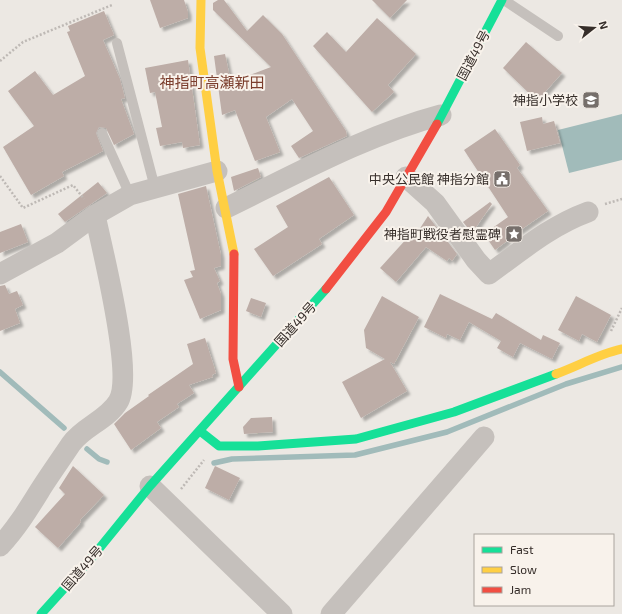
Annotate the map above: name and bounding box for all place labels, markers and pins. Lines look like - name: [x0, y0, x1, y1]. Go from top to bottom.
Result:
- school or university icon: 神指小学校: [581, 90, 601, 110]
- place label: 神指小学校: [513, 92, 578, 108]
- public building icon: 中央公民館 神指分館: [492, 169, 512, 189]
- place label: 中央公民館 神指分館: [369, 171, 489, 187]
- place icon: 神指町戦役者慰霊碑: [504, 224, 524, 244]
- place label: 神指町戦役者慰霊碑: [384, 226, 501, 242]

